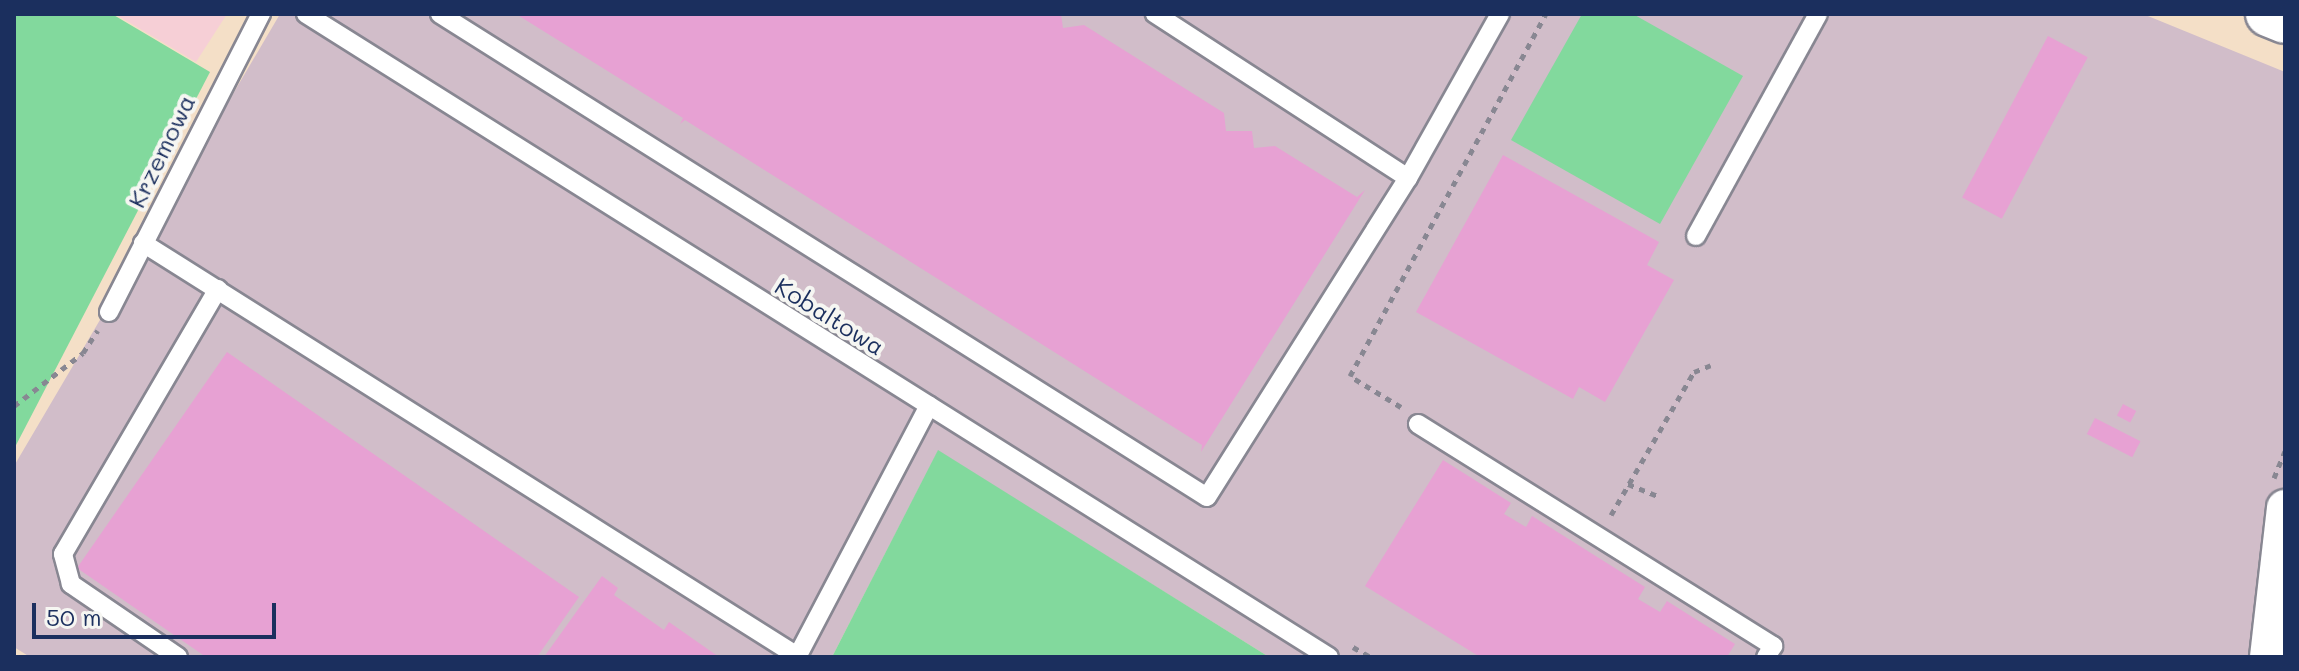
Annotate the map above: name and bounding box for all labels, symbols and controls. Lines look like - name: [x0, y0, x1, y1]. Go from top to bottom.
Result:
- street label: Krzemowa: [121, 90, 201, 212]
- street label: Kobaltowa: [770, 271, 890, 361]
- scale bar: [36, 587, 280, 637]
- text: 50 m: [46, 601, 102, 632]

